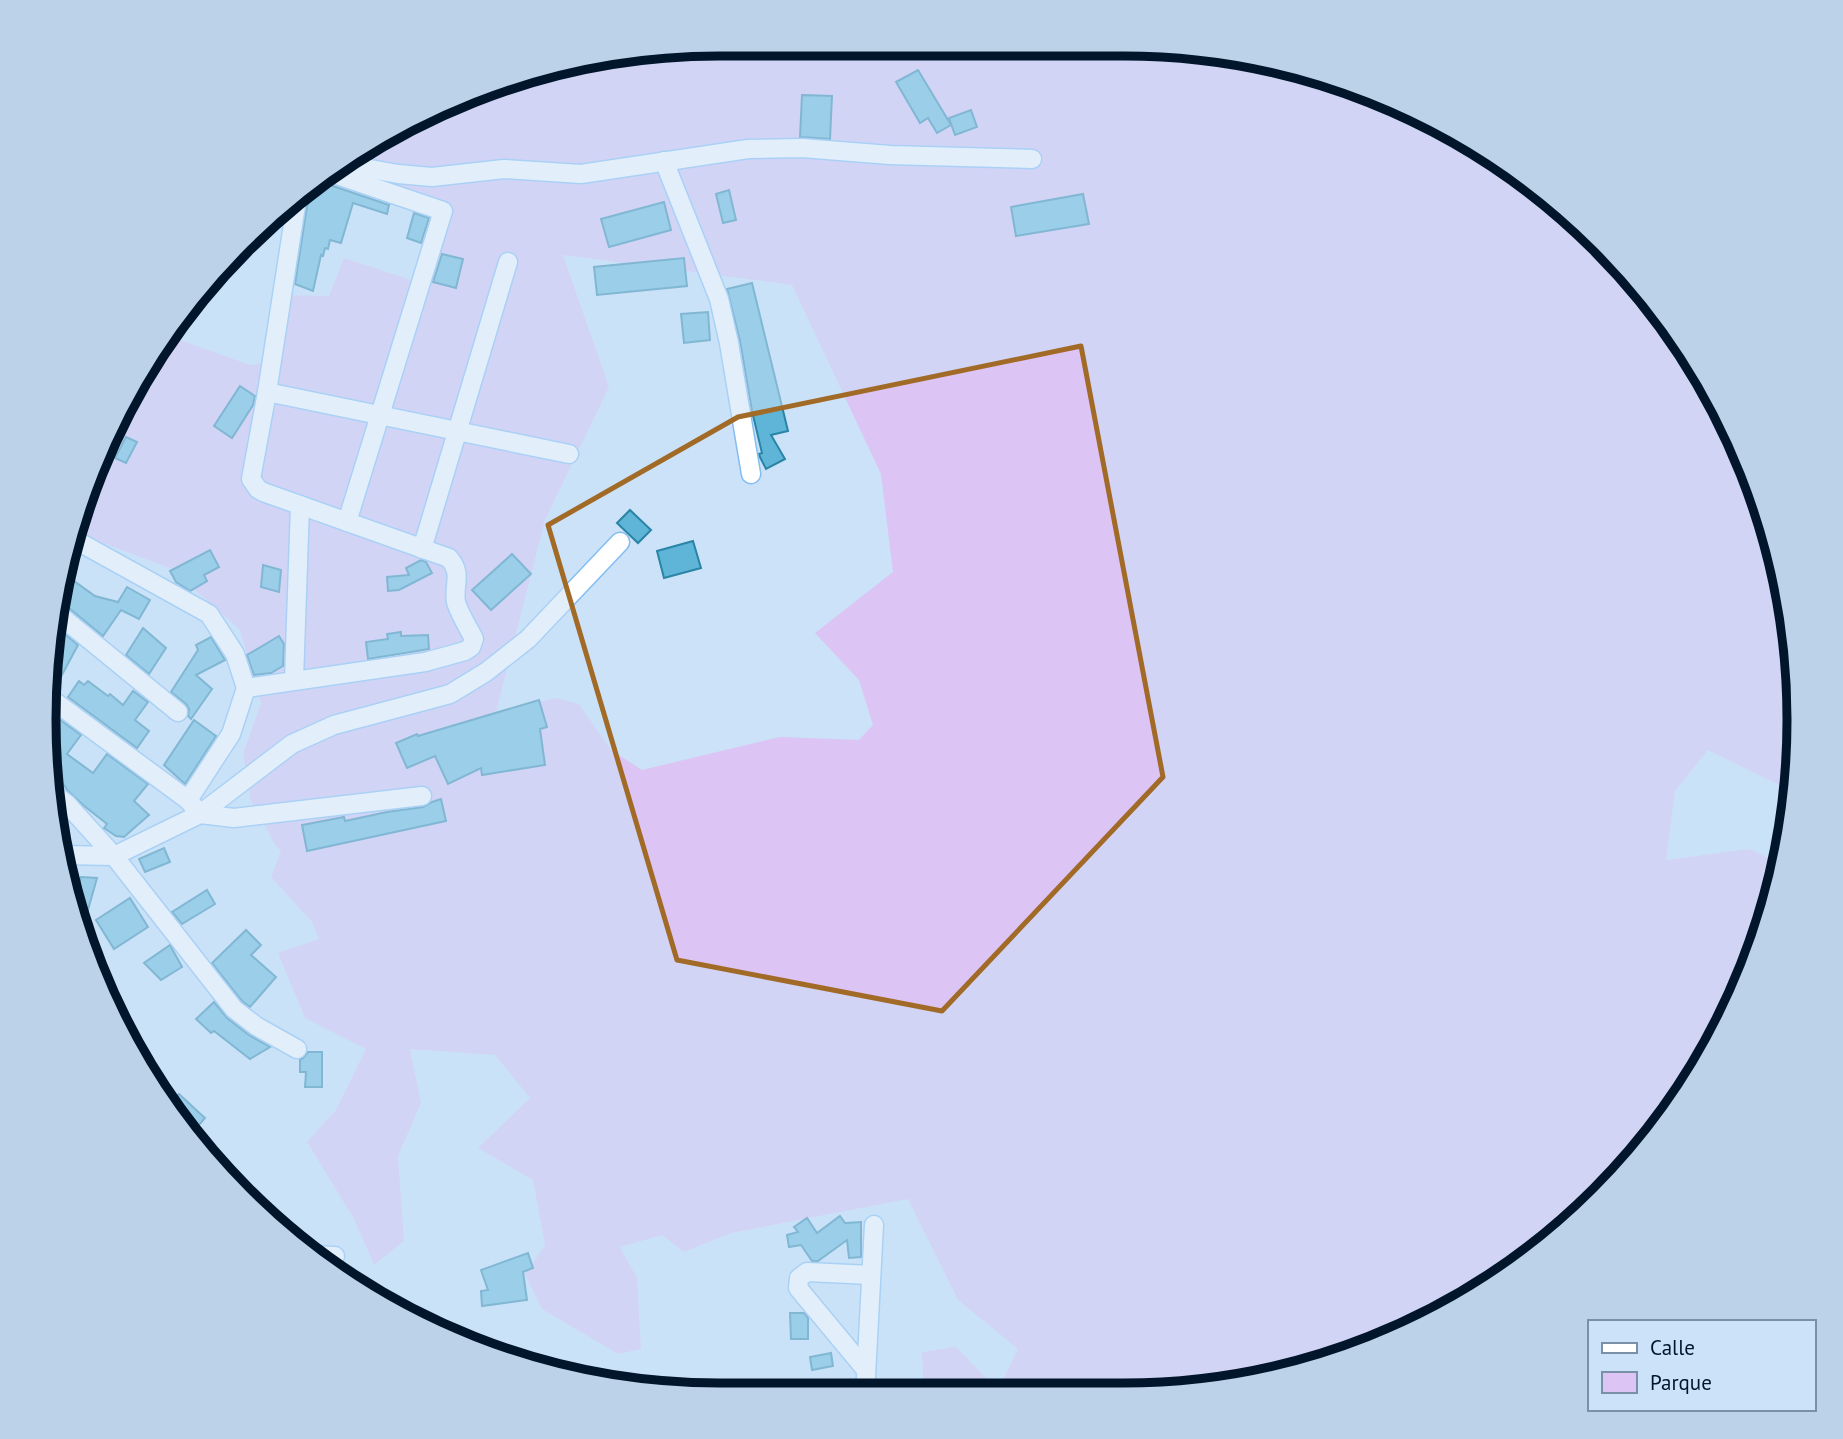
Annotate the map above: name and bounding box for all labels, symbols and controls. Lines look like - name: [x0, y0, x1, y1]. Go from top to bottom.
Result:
- legend: [1588, 1320, 1815, 1411]
- text: Calle: [1650, 1334, 1695, 1361]
- text: Parque: [1650, 1369, 1712, 1396]

